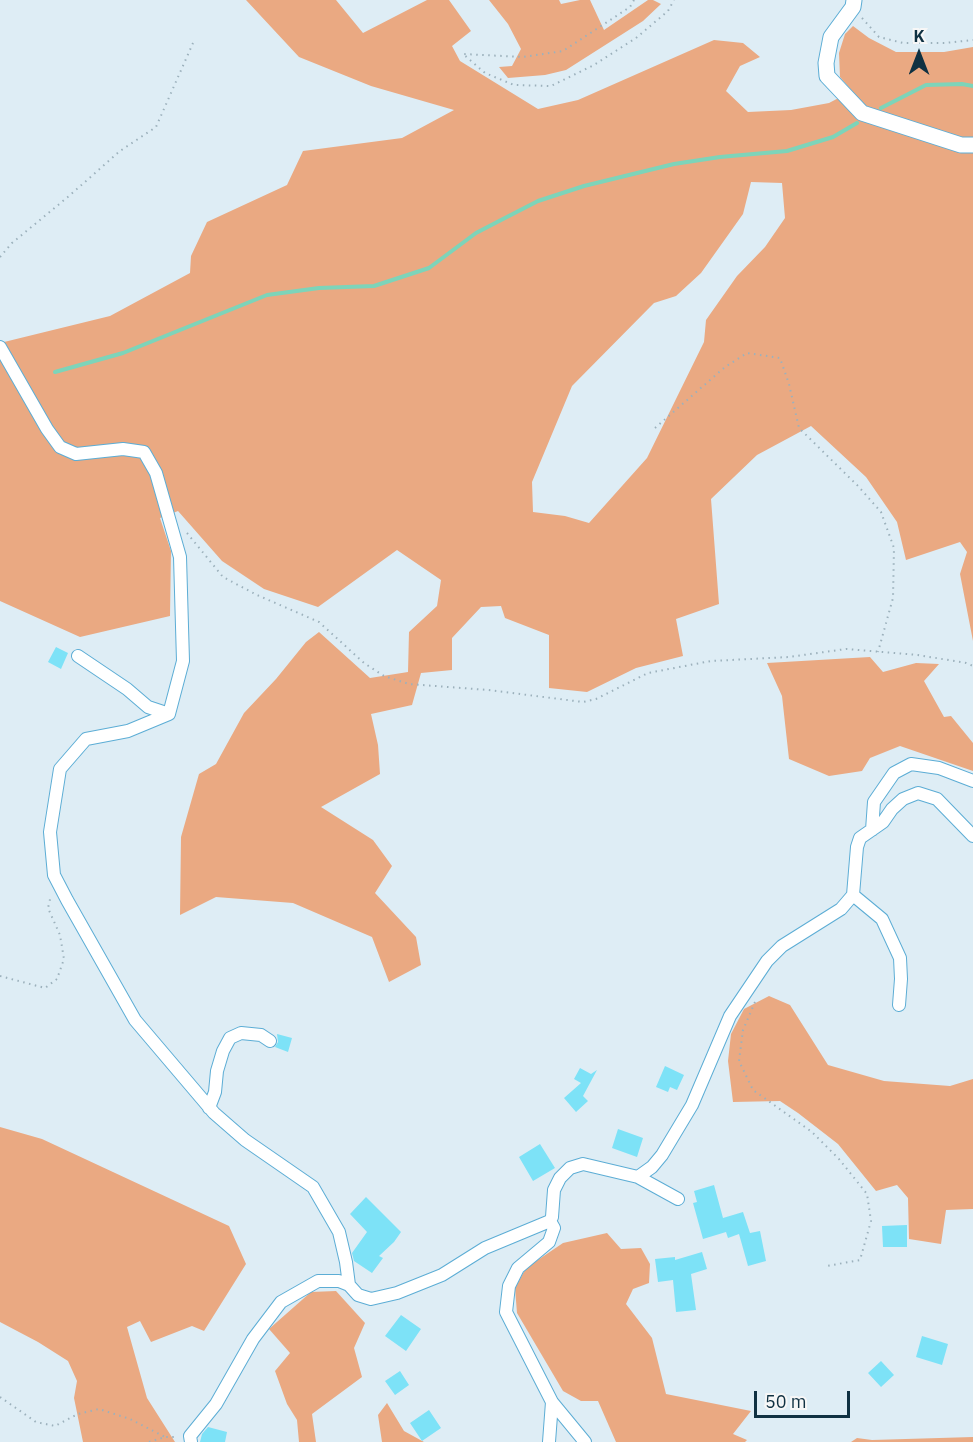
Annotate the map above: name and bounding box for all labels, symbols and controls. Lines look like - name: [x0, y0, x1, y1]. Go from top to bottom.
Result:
- north arrow: [889, 24, 949, 84]
- text: K: [913, 26, 925, 46]
- scale bar: [757, 1379, 853, 1417]
- text: 50 m: [765, 1390, 807, 1413]

